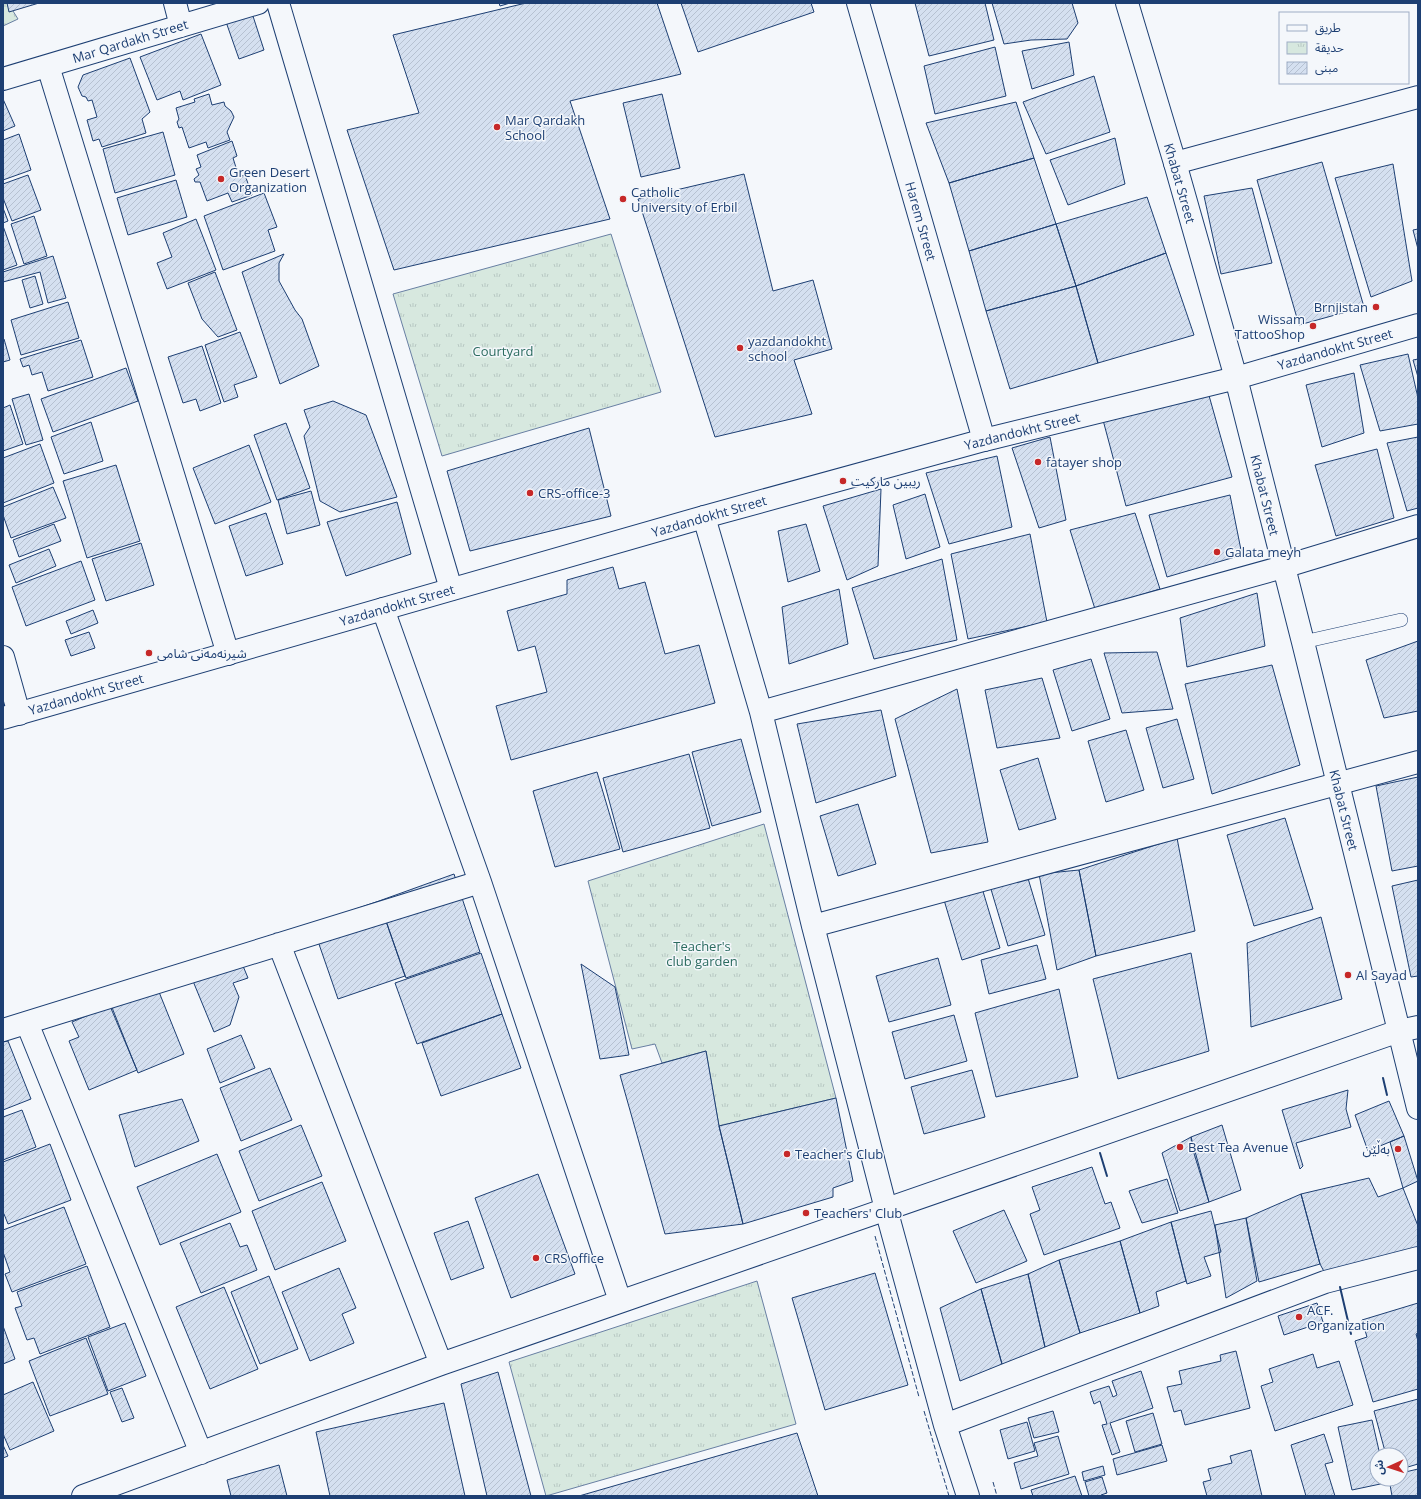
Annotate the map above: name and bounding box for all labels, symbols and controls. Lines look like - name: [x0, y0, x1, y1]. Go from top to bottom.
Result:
- legend: [1279, 12, 1409, 84]
- street label: Mar Qardakh Street: [70, 15, 190, 67]
- text: طريق: [1315, 19, 1341, 36]
- text: حديقة: [1315, 39, 1344, 56]
- text: مبنى: [1315, 59, 1338, 76]
- place label: Mar Qardakh School: [505, 111, 585, 144]
- marker: Mar Qardakh School: [492, 122, 502, 132]
- street label: Khabat Street: [1160, 141, 1200, 226]
- place label: Green Desert Organization: [229, 163, 310, 196]
- marker: Green Desert Organization: [216, 174, 226, 184]
- street label: Harem Street: [901, 180, 941, 263]
- place label: Catholic University of Erbil: [631, 183, 737, 216]
- marker: Catholic University of Erbil: [618, 194, 628, 204]
- place label: Brnjistan: [1314, 298, 1368, 316]
- marker: Brnjistan: [1371, 302, 1381, 312]
- place label: Wissam TattooShop: [1235, 310, 1305, 343]
- marker: Wissam TattooShop: [1308, 321, 1318, 331]
- street label: Yazdandokht Street: [1275, 324, 1395, 374]
- place label: yazdandokht school: [748, 332, 827, 365]
- park label: Courtyard: [473, 342, 533, 360]
- marker: yazdandokht school: [735, 343, 745, 353]
- street label: Yazdandokht Street: [962, 408, 1082, 454]
- place label: fatayer shop: [1046, 453, 1122, 471]
- street label: Khabat Street: [1246, 453, 1284, 538]
- marker: fatayer shop: [1033, 457, 1043, 467]
- place label: ريبين ماركيت: [851, 472, 921, 490]
- marker: ريبين ماركيت: [838, 476, 848, 486]
- place label: CRS-office-3: [538, 484, 611, 502]
- marker: CRS-office-3: [525, 488, 535, 498]
- street label: Yazdandokht Street: [649, 491, 769, 541]
- place label: Galata meyh: [1225, 543, 1301, 561]
- marker: Galata meyh: [1212, 547, 1222, 557]
- street label: Yazdandokht Street: [337, 580, 457, 630]
- place label: شیرنەمەنی شامی: [157, 644, 247, 662]
- marker: شیرنەمەنی شامی: [144, 648, 154, 658]
- street label: Yazdandokht Street: [26, 669, 146, 719]
- street label: Khabat Street: [1325, 768, 1363, 853]
- park label: Teacher's club garden: [666, 937, 738, 970]
- place label: Al Sayad: [1356, 966, 1407, 984]
- marker: Al Sayad: [1343, 970, 1353, 980]
- place label: Best Tea Avenue: [1188, 1138, 1288, 1156]
- place label: بەڵێن: [1362, 1140, 1390, 1158]
- marker: Best Tea Avenue: [1175, 1142, 1185, 1152]
- marker: بەڵێن: [1393, 1144, 1403, 1154]
- place label: Teacher's Club: [795, 1145, 883, 1163]
- marker: Teacher's Club: [782, 1149, 792, 1159]
- place label: Teachers' Club: [814, 1204, 902, 1222]
- marker: Teachers' Club: [801, 1208, 811, 1218]
- place label: CRS office: [544, 1249, 604, 1267]
- marker: CRS office: [531, 1253, 541, 1263]
- place label: ACF. Organization: [1307, 1301, 1385, 1334]
- marker: ACF. Organization: [1294, 1312, 1304, 1322]
- north arrow: [1369, 1447, 1409, 1487]
- text: ش: [1371, 1460, 1386, 1475]

